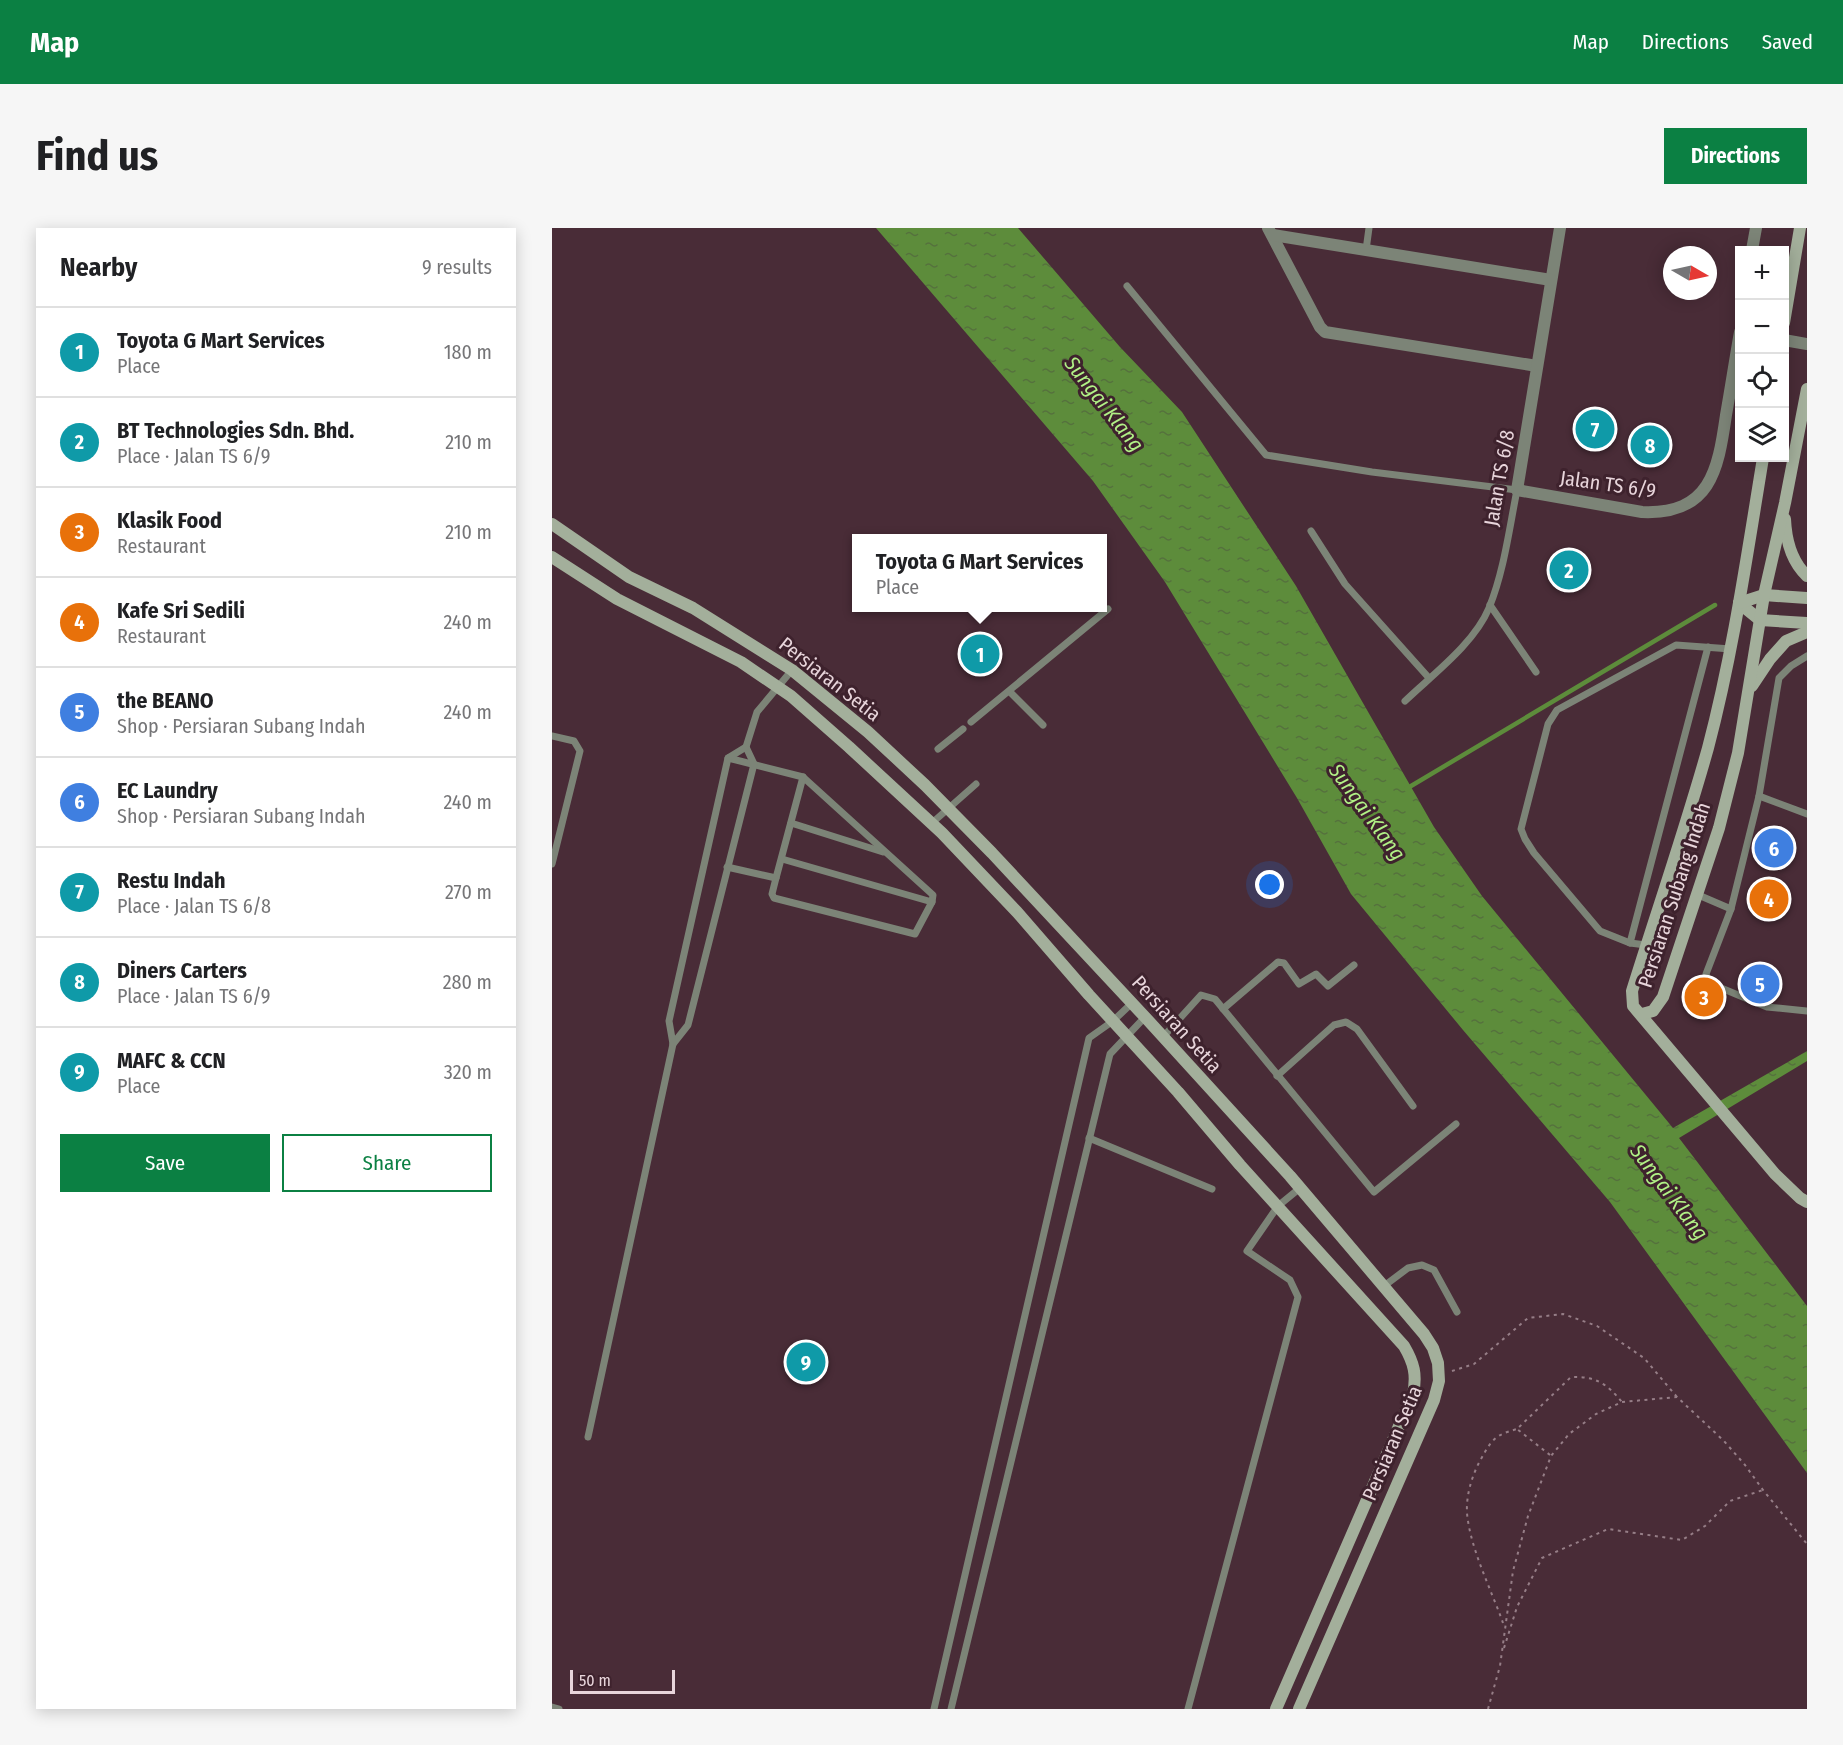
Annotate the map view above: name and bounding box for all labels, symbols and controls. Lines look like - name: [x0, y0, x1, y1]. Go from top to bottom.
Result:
- text: Map: [30, 26, 79, 59]
- text: Map: [1572, 29, 1609, 55]
- text: Directions: [1642, 29, 1729, 55]
- text: Saved: [1762, 29, 1813, 55]
- button: Directions: [1664, 128, 1807, 184]
- text: Find us: [36, 131, 158, 181]
- north arrow: [1663, 246, 1717, 300]
- map controls: [1735, 246, 1789, 462]
- button: +: [1735, 246, 1789, 300]
- text: Nearby: [60, 252, 137, 283]
- text: 9 results: [422, 255, 492, 279]
- button: −: [1735, 300, 1789, 354]
- text: Toyota G Mart Services: [117, 327, 325, 354]
- text: 1: [75, 340, 84, 364]
- text: 180 m: [444, 340, 492, 364]
- water label: Sungai Klang: [1058, 350, 1149, 457]
- text: Place: [117, 354, 160, 378]
- button: locate: [1735, 354, 1789, 408]
- pin: 7: [1576, 406, 1614, 452]
- button: layers: [1735, 408, 1789, 462]
- text: BT Technologies Sdn. Bhd.: [117, 417, 354, 444]
- pin: 8: [1630, 422, 1670, 468]
- street label: Jalan TS 6/8: [1479, 428, 1519, 528]
- text: 2: [75, 430, 84, 454]
- text: 210 m: [445, 430, 492, 454]
- text: Place · Jalan TS 6/9: [117, 444, 271, 468]
- street label: Jalan TS 6/9: [1559, 465, 1657, 503]
- text: Klasik Food: [117, 507, 222, 534]
- text: 3: [75, 520, 84, 544]
- text: 210 m: [445, 520, 492, 544]
- text: Restaurant: [117, 534, 206, 558]
- popup: [852, 534, 1107, 612]
- text: Toyota G Mart Services: [876, 548, 1083, 575]
- pin: 2: [1550, 548, 1588, 592]
- text: Place: [876, 575, 919, 599]
- text: Kafe Sri Sedili: [117, 597, 245, 624]
- text: 4: [74, 610, 85, 634]
- text: 240 m: [443, 610, 492, 634]
- text: Restaurant: [117, 624, 206, 648]
- street label: Persiaran Setia: [774, 632, 886, 726]
- pin: 1: [960, 632, 1000, 676]
- text: the BEANO: [117, 687, 214, 714]
- text: 5: [75, 700, 84, 724]
- text: 240 m: [443, 700, 492, 724]
- text: Shop · Persiaran Subang Indah: [117, 714, 366, 738]
- water label: Sungai Klang: [1323, 758, 1411, 866]
- text: EC Laundry: [117, 777, 218, 804]
- text: 6: [74, 790, 85, 814]
- text: 240 m: [443, 790, 492, 814]
- street label: Persiaran Subang Indah: [1633, 799, 1715, 991]
- text: Shop · Persiaran Subang Indah: [117, 804, 366, 828]
- pin: 6: [1754, 826, 1794, 870]
- text: Restu Indah: [117, 867, 225, 894]
- your location: [1255, 870, 1284, 899]
- pin: 4: [1750, 876, 1788, 922]
- text: 7: [75, 880, 84, 904]
- text: 270 m: [445, 880, 492, 904]
- text: Place · Jalan TS 6/8: [117, 894, 271, 918]
- text: Diners Carters: [117, 957, 247, 984]
- pin: 5: [1740, 962, 1780, 1006]
- text: 8: [74, 970, 85, 994]
- text: 280 m: [443, 970, 492, 994]
- street label: Persiaran Setia: [1127, 970, 1227, 1078]
- pin: 3: [1684, 974, 1724, 1020]
- text: Place · Jalan TS 6/9: [117, 984, 271, 1008]
- text: MAFC & CCN: [117, 1047, 226, 1074]
- text: 9: [74, 1060, 85, 1084]
- text: 320 m: [444, 1060, 492, 1084]
- text: Place: [117, 1074, 160, 1098]
- button: Save: [60, 1134, 270, 1192]
- button: Share: [282, 1134, 492, 1192]
- water label: Sungai Klang: [1624, 1138, 1714, 1245]
- pin: 9: [786, 1340, 826, 1384]
- street label: Persiaran Setia: [1357, 1382, 1427, 1504]
- scale bar: [570, 1667, 675, 1694]
- text: 50 m: [579, 1671, 611, 1690]

